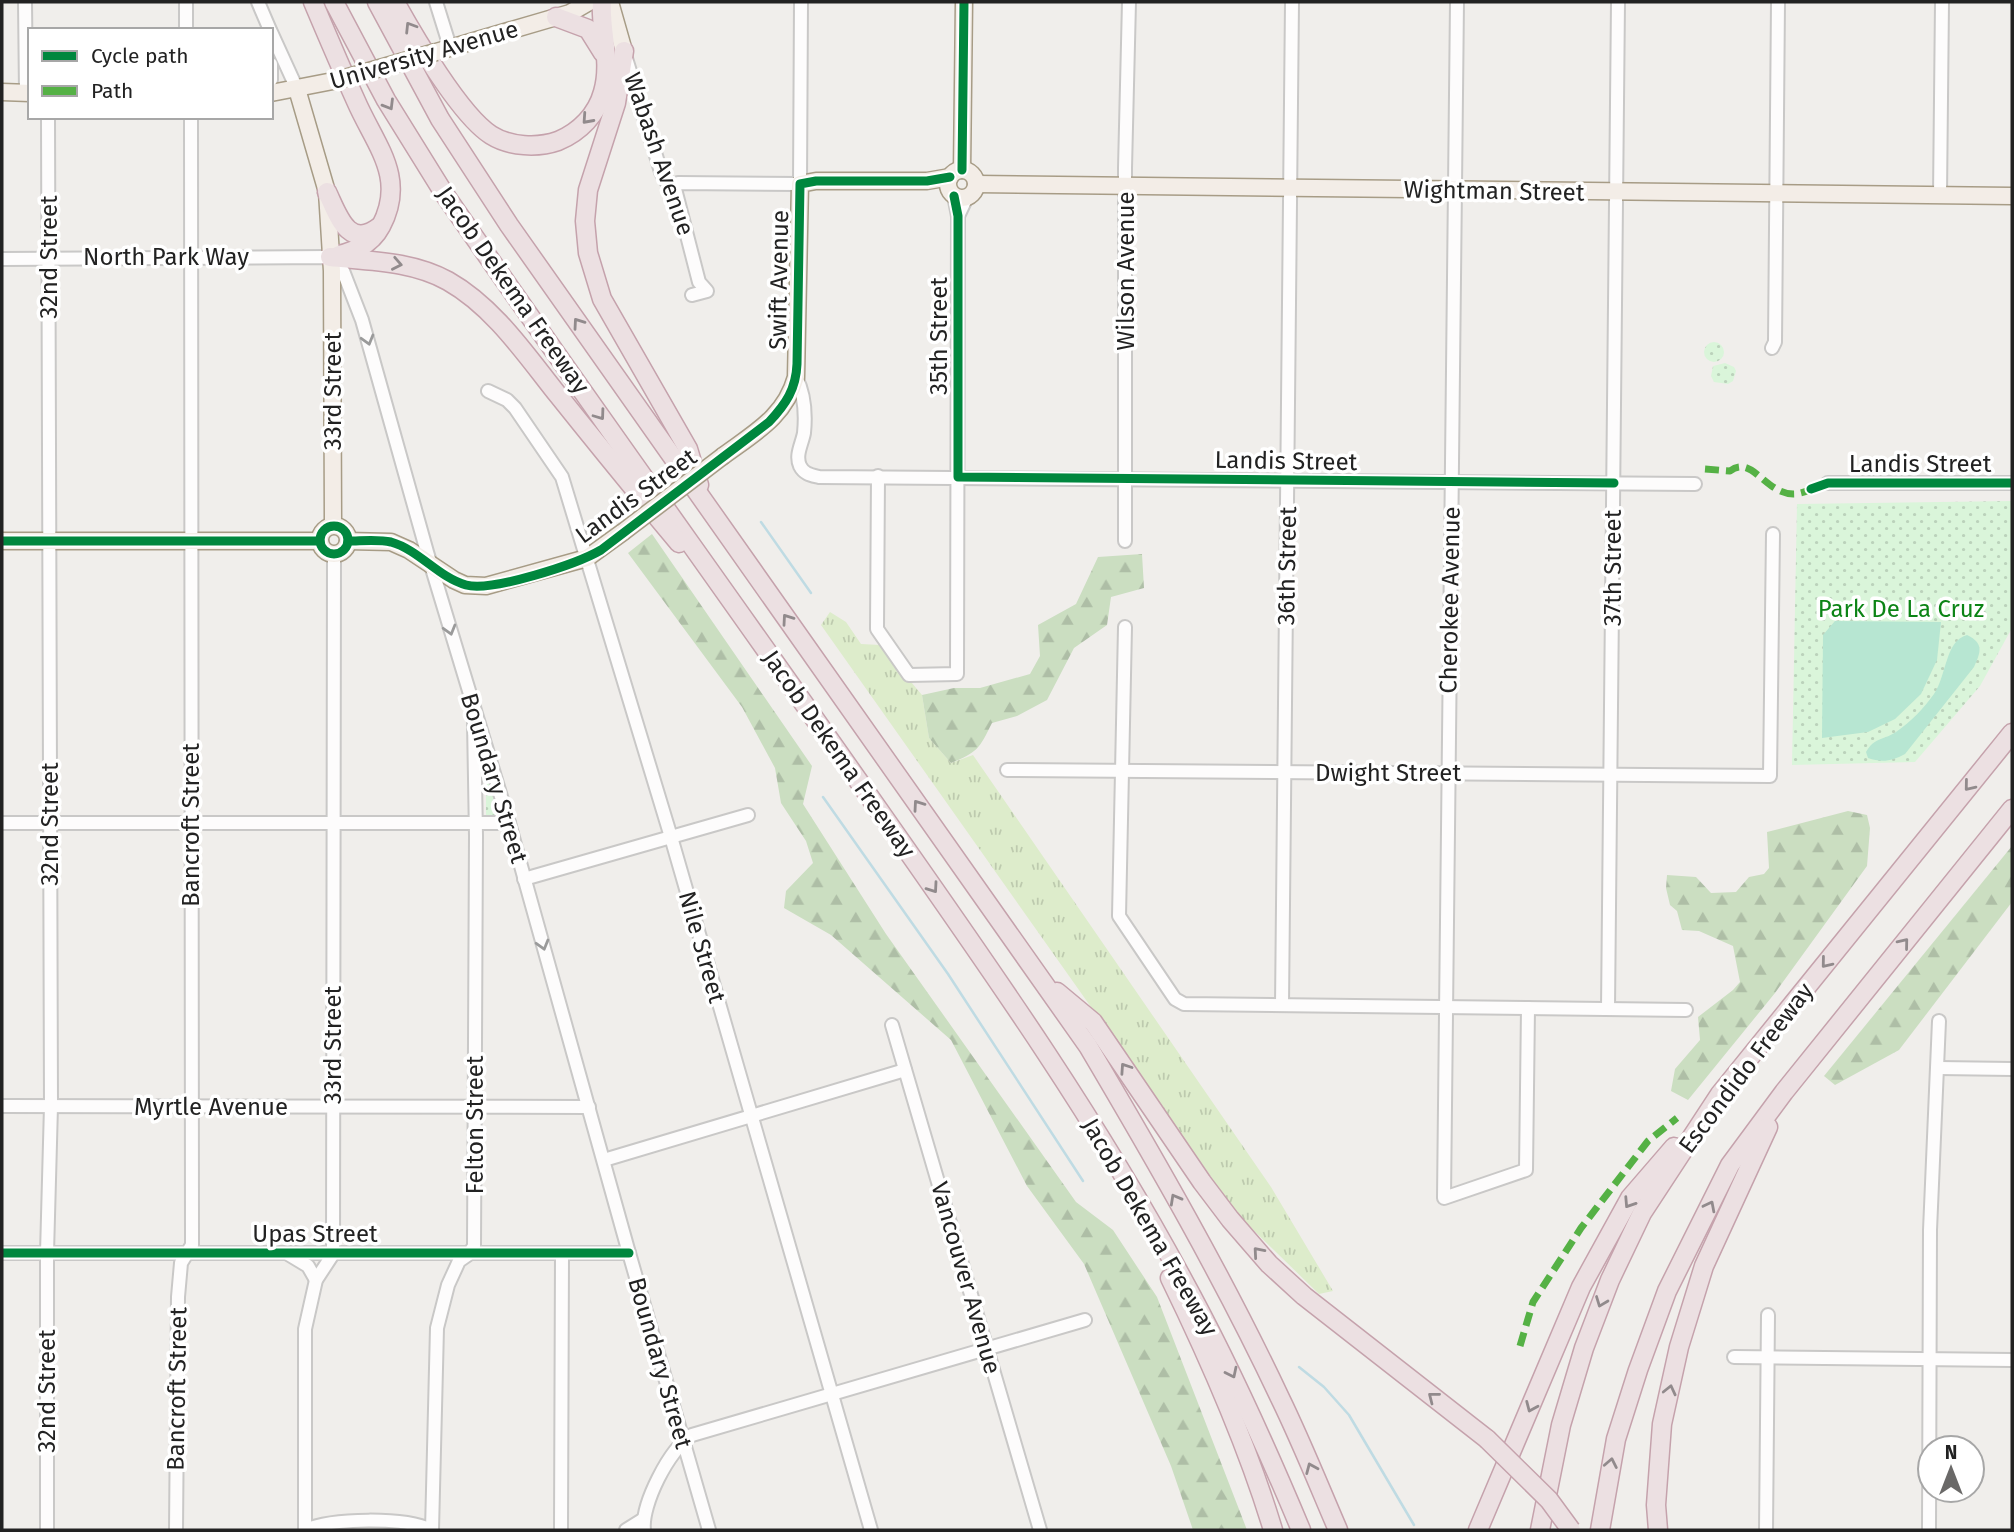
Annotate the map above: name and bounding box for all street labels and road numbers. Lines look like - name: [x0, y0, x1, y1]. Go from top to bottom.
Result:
- street label: University Avenue: [327, 15, 521, 95]
- street label: Wabash Avenue: [618, 69, 700, 239]
- street label: Wightman Street: [1403, 175, 1585, 207]
- street label: Jacob Dekema Freeway: [431, 181, 595, 399]
- street label: Wilson Avenue: [1112, 192, 1140, 350]
- street label: 32nd Street: [35, 195, 63, 319]
- street label: Swift Avenue: [764, 210, 794, 350]
- street label: North Park Way: [83, 243, 249, 271]
- street label: 35th Street: [925, 277, 953, 395]
- street label: 33rd Street: [319, 332, 347, 450]
- street label: Landis Street: [570, 443, 702, 549]
- street label: Landis Street: [1214, 446, 1358, 476]
- street label: Landis Street: [1849, 450, 1992, 478]
- street label: 36th Street: [1272, 506, 1302, 626]
- street label: Cherokee Avenue: [1434, 506, 1466, 694]
- street label: 37th Street: [1599, 509, 1627, 626]
- street label: Jacob Dekema Freeway: [757, 645, 921, 863]
- street label: Boundary Street: [455, 689, 533, 867]
- street label: Bancroft Street: [177, 743, 205, 907]
- street label: Dwight Street: [1315, 759, 1461, 787]
- street label: 32nd Street: [36, 762, 64, 886]
- street label: Nile Street: [673, 888, 731, 1006]
- street label: Escondido Freeway: [1673, 977, 1819, 1159]
- street label: 33rd Street: [319, 986, 347, 1104]
- street label: Felton Street: [461, 1055, 489, 1194]
- street label: Myrtle Avenue: [134, 1093, 288, 1121]
- street label: Jacob Dekema Freeway: [1076, 1113, 1224, 1341]
- street label: Vancouver Avenue: [925, 1179, 1007, 1377]
- street label: Upas Street: [252, 1220, 378, 1248]
- street label: Boundary Street: [622, 1274, 698, 1452]
- street label: Bancroft Street: [162, 1306, 192, 1471]
- street label: 32nd Street: [33, 1329, 61, 1453]

